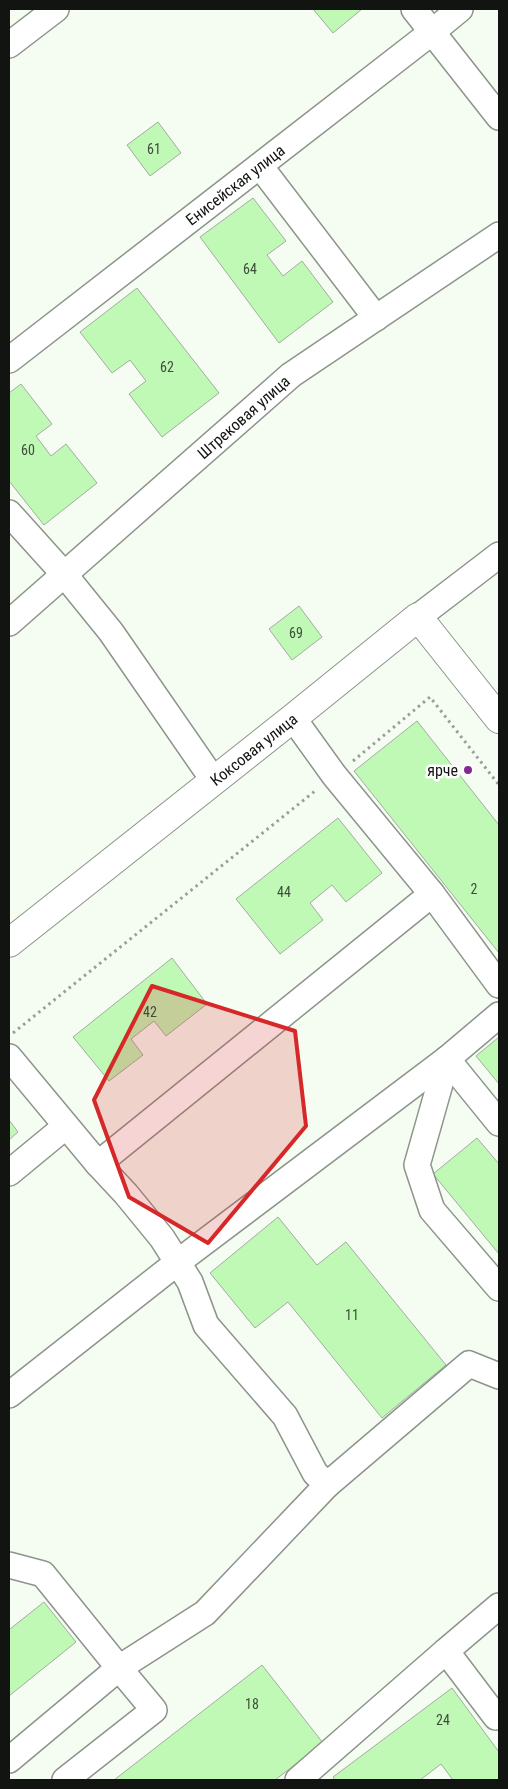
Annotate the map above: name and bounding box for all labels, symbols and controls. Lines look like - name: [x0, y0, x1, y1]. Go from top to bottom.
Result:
- house number: 61: [147, 141, 161, 157]
- street label: Енисейская улица: [182, 141, 289, 229]
- house number: 64: [243, 261, 257, 277]
- house number: 62: [160, 359, 174, 375]
- street label: Штрековая улица: [194, 372, 294, 463]
- house number: 60: [21, 442, 35, 458]
- house number: 69: [289, 625, 303, 641]
- street label: Коксовая улица: [207, 709, 301, 790]
- place label: ярче: [427, 761, 458, 780]
- marker: ярче: [462, 764, 474, 776]
- house number: 2: [471, 881, 478, 897]
- house number: 44: [277, 884, 291, 900]
- house number: 42: [143, 1004, 157, 1020]
- house number: 11: [345, 1307, 359, 1323]
- house number: 18: [245, 1696, 259, 1712]
- house number: 24: [436, 1712, 450, 1728]

